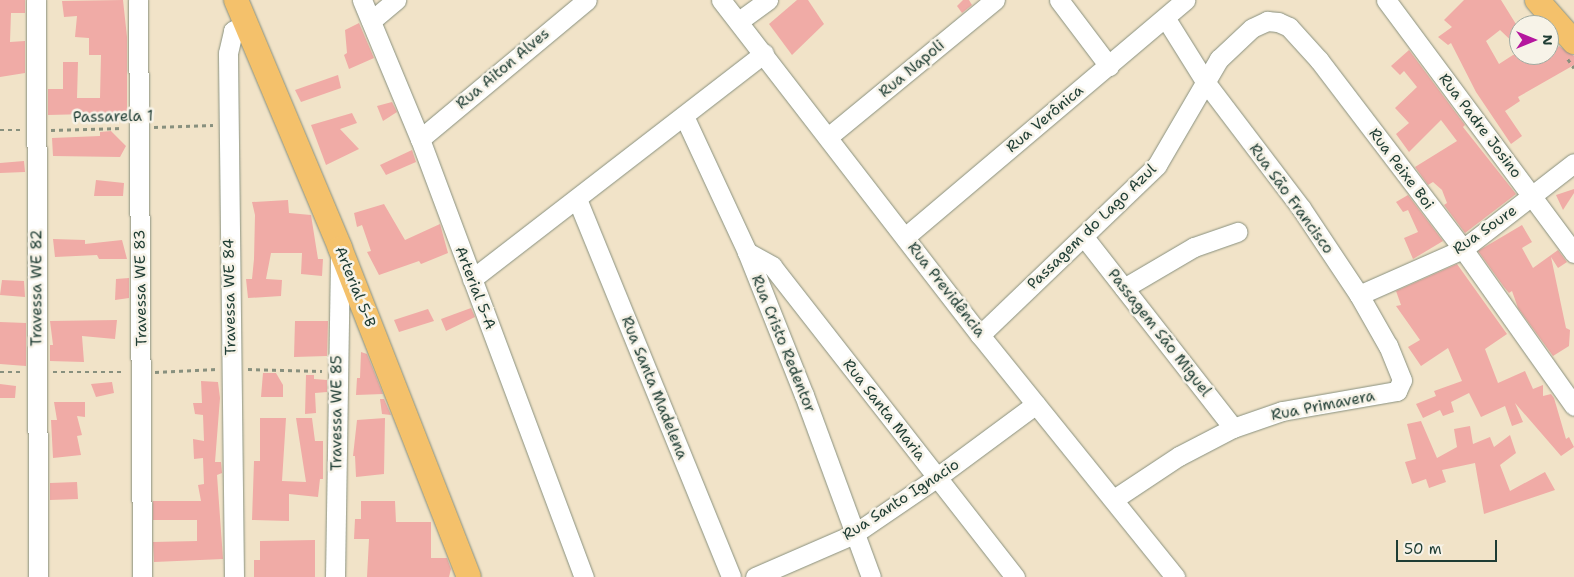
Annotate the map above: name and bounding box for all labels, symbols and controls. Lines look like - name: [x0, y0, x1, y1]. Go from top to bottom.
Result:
- north arrow: [1509, 15, 1559, 65]
- street label: Rua Aiton Alves: [453, 25, 553, 113]
- text: N: [1539, 34, 1557, 46]
- street label: Rua Napoli: [876, 36, 948, 102]
- street label: Rua Padre Josino: [1435, 70, 1525, 182]
- street label: Rua Verônica: [1003, 82, 1087, 156]
- street label: Passarela 1: [73, 107, 153, 127]
- street label: Rua Peixe Boi: [1365, 125, 1437, 213]
- street label: Rua São Francisco: [1245, 141, 1337, 257]
- street label: Passagem do Lago Azul: [1024, 161, 1160, 293]
- street label: Rua Soure: [1450, 202, 1520, 258]
- street label: Travessa WE 82: [28, 230, 46, 346]
- street label: Travessa WE 83: [131, 230, 151, 346]
- street label: Travessa WE 84: [220, 238, 240, 356]
- street label: Rua Previdência: [903, 239, 989, 341]
- street label: Arterial 5-B: [331, 244, 379, 330]
- street label: Arterial 5-A: [451, 244, 499, 332]
- street label: Passagem São Miguel: [1104, 266, 1214, 400]
- street label: Rua Cristo Redentor: [747, 273, 819, 415]
- street label: Rua Santa Madelena: [617, 314, 691, 462]
- street label: Travessa WE 85: [328, 355, 346, 471]
- street label: Rua Santa Maria: [839, 356, 929, 464]
- street label: Rua Primavera: [1270, 387, 1376, 425]
- street label: Rua Santo Ignacio: [839, 456, 963, 544]
- scale bar: [1399, 530, 1500, 562]
- text: 50 m: [1404, 539, 1442, 559]

